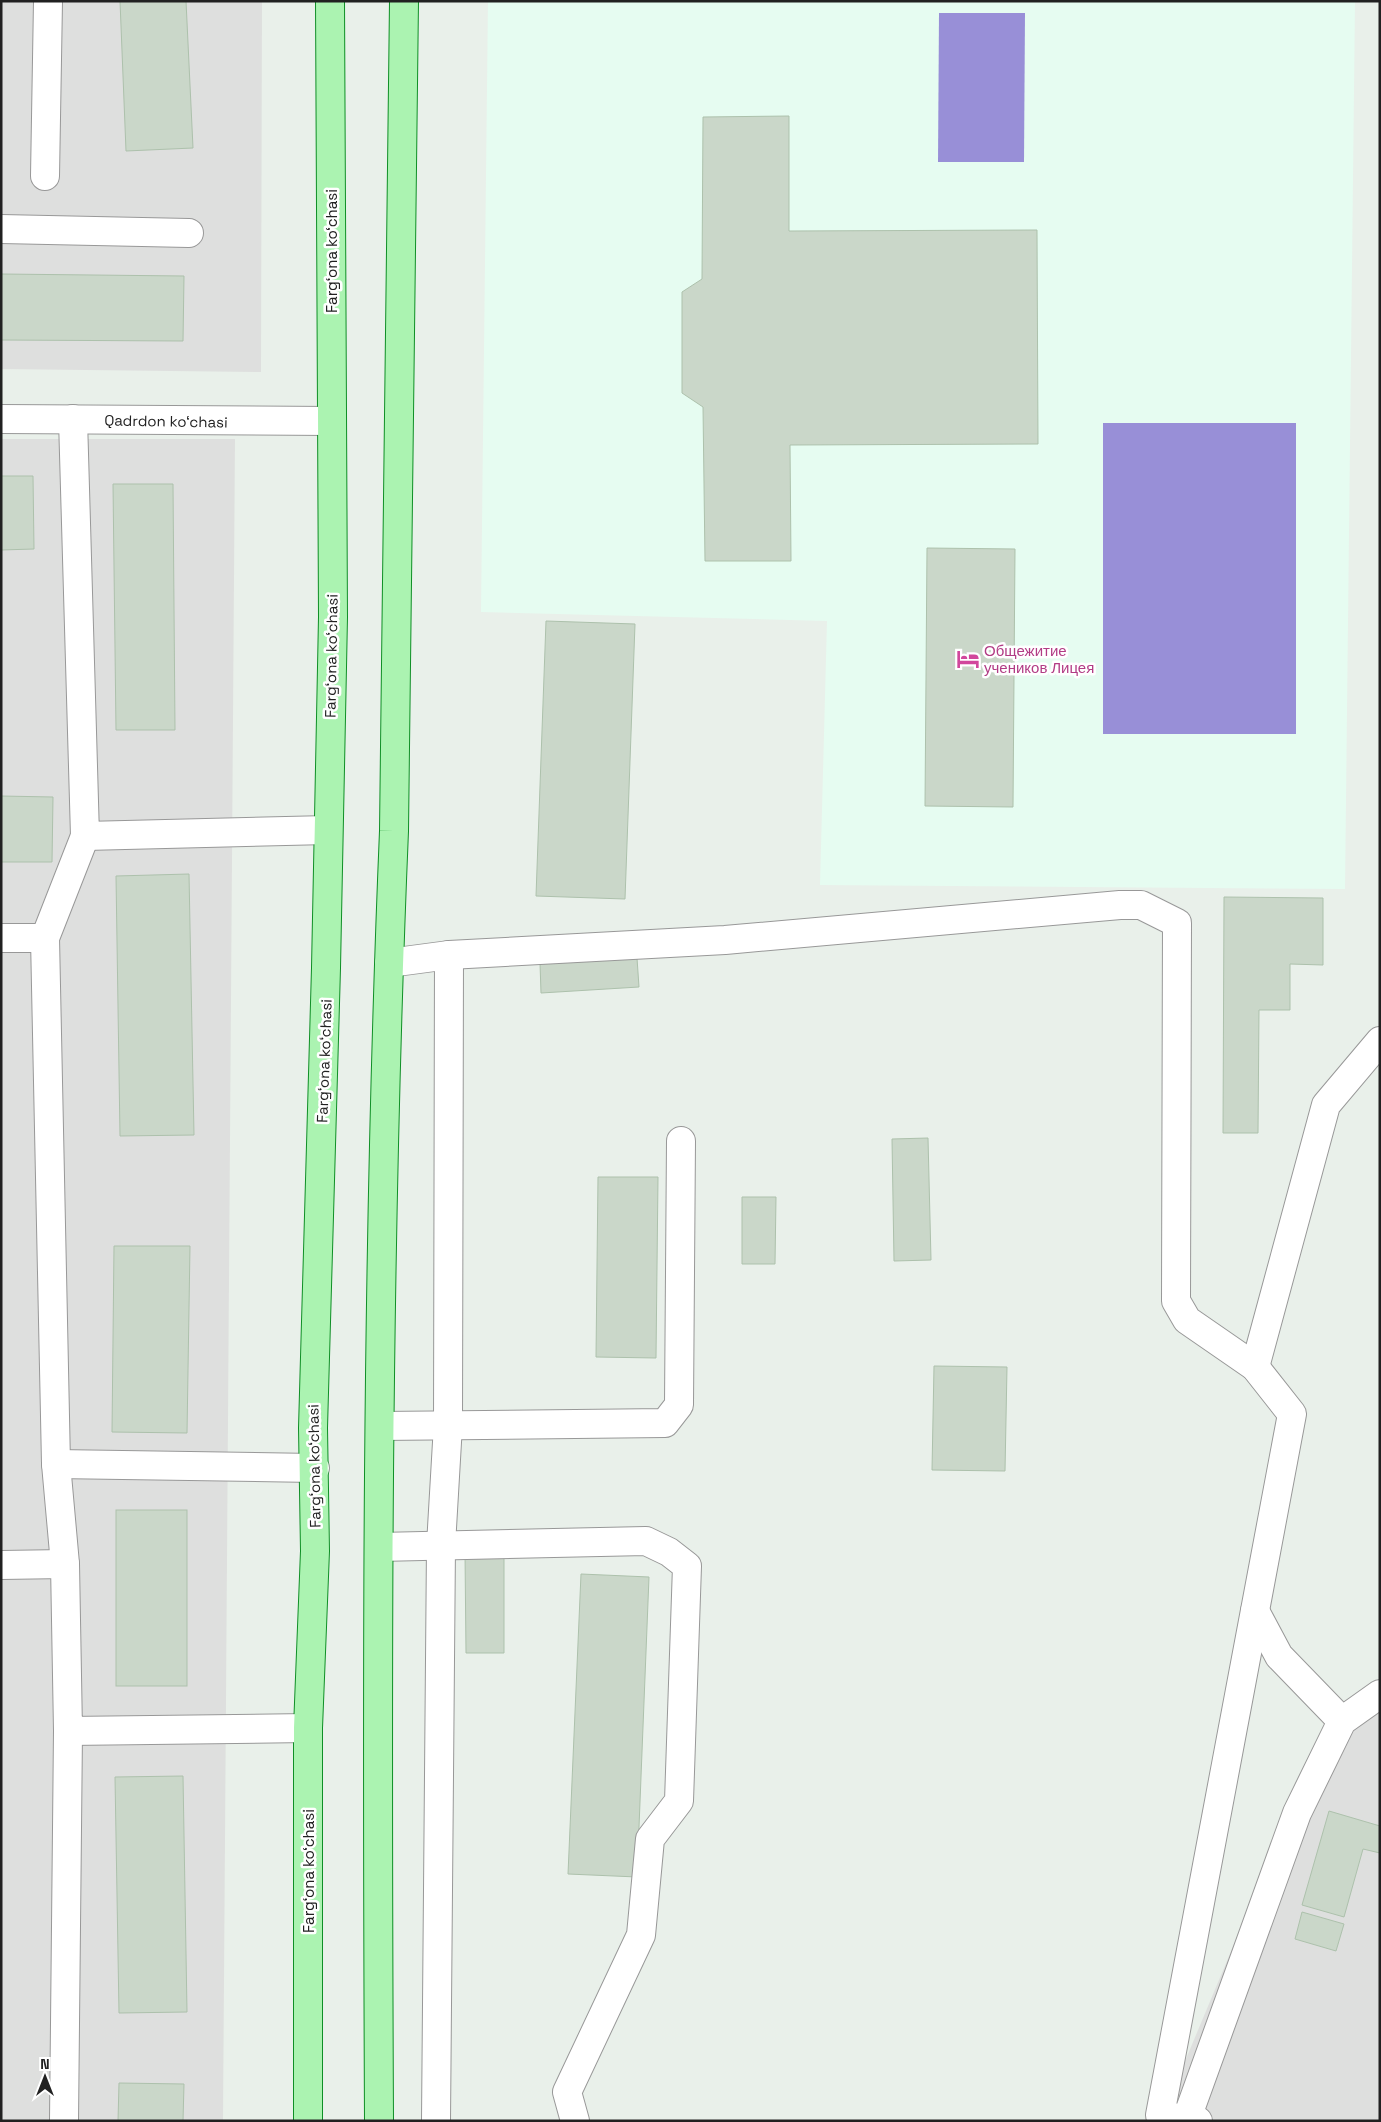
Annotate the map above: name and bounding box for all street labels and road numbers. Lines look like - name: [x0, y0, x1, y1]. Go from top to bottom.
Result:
- street label: Fargʻona koʻchasi: [322, 189, 341, 313]
- street label: Qadrdon koʻchasi: [104, 410, 228, 432]
- street label: Fargʻona koʻchasi: [320, 594, 342, 718]
- street label: Fargʻona koʻchasi: [312, 999, 336, 1123]
- street label: Fargʻona koʻchasi: [303, 1404, 325, 1528]
- street label: Fargʻona koʻchasi: [299, 1809, 318, 1933]

